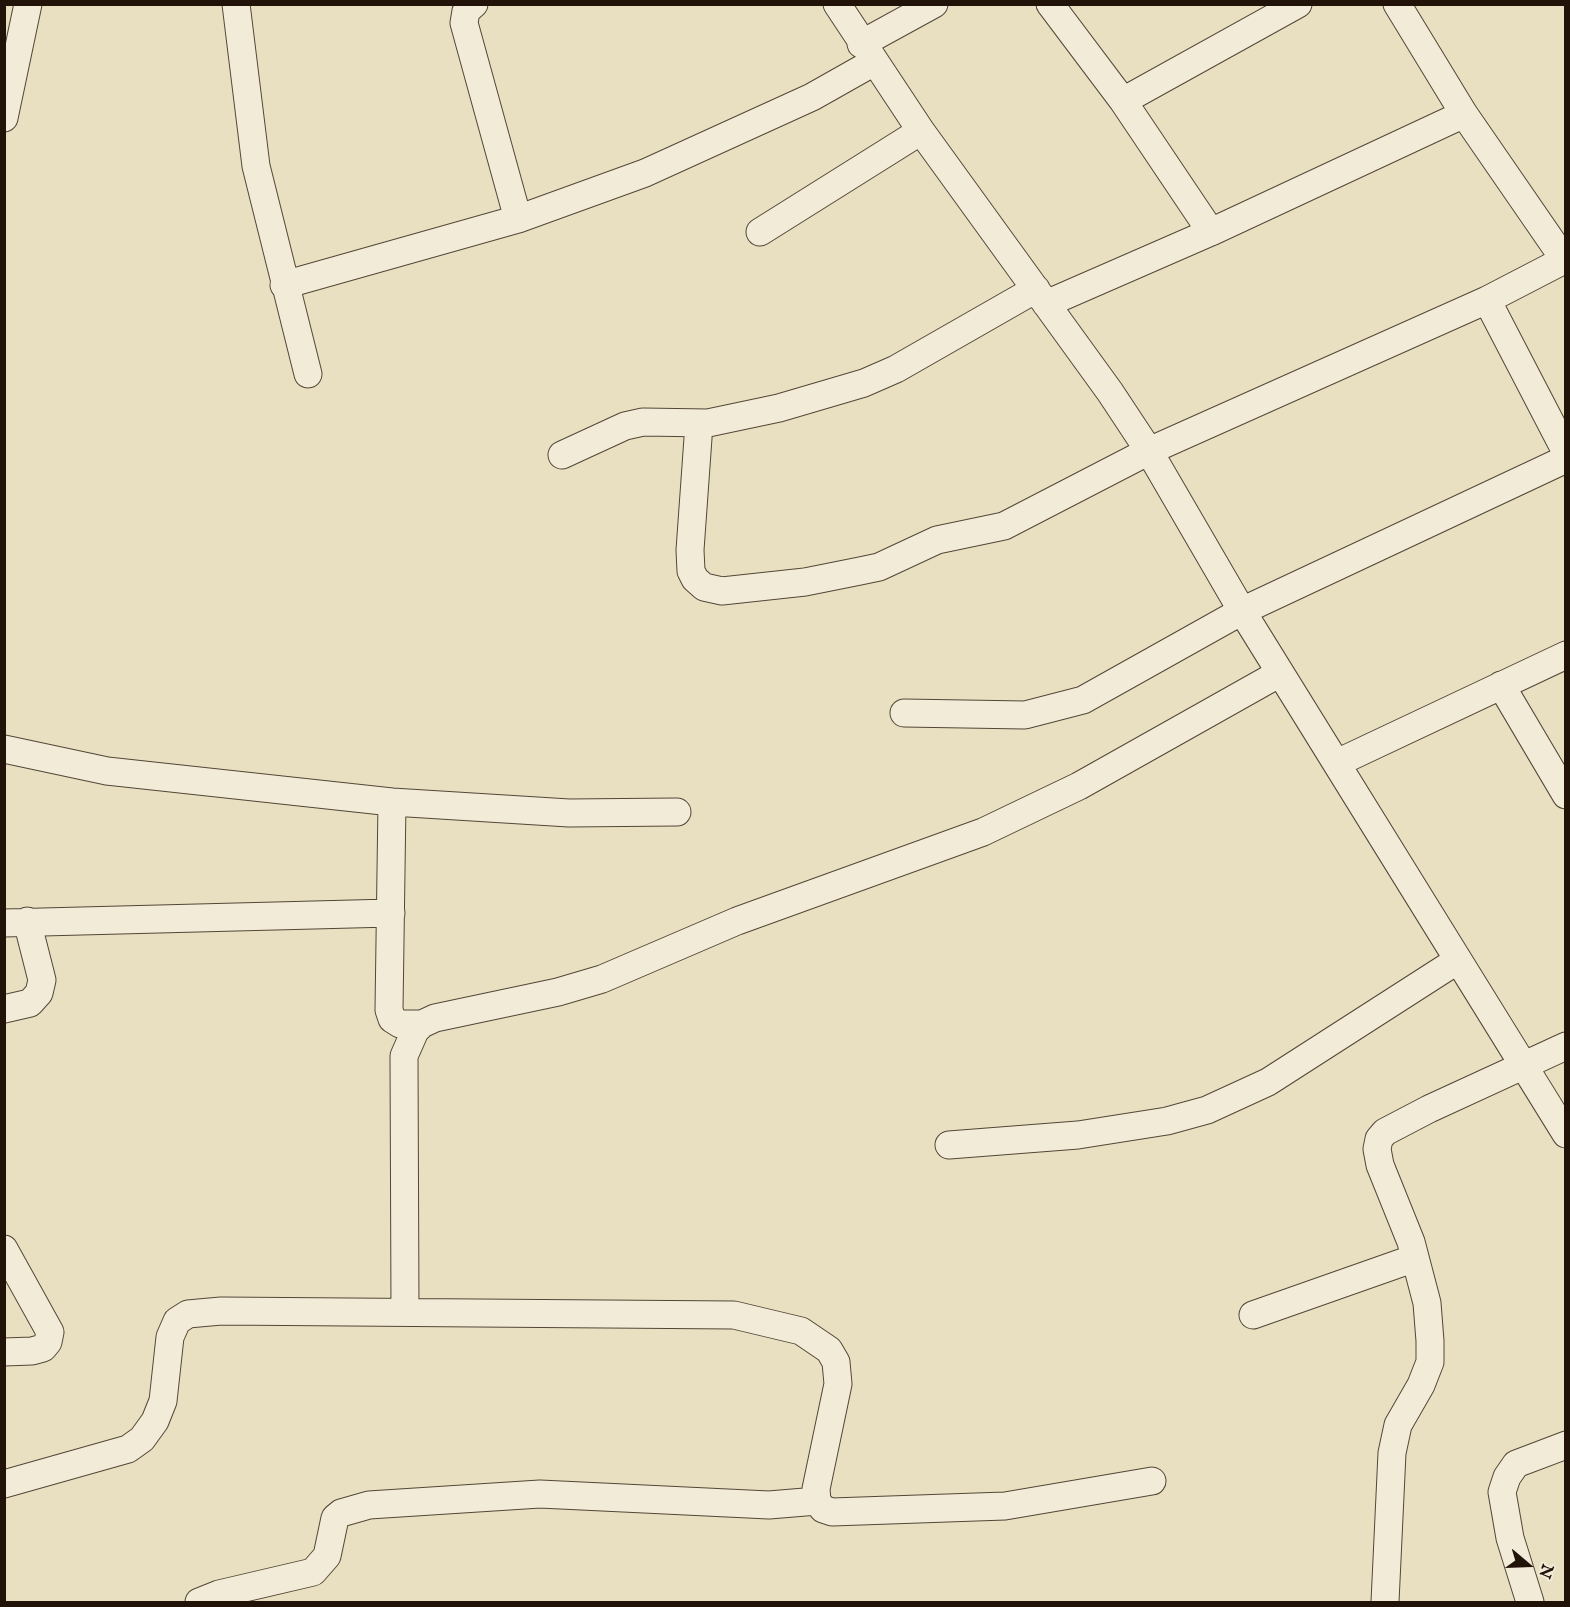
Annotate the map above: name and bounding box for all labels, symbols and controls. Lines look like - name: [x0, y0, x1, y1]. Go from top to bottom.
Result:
- north arrow: [1498, 1535, 1558, 1595]
- text: N: [1533, 1561, 1557, 1581]

